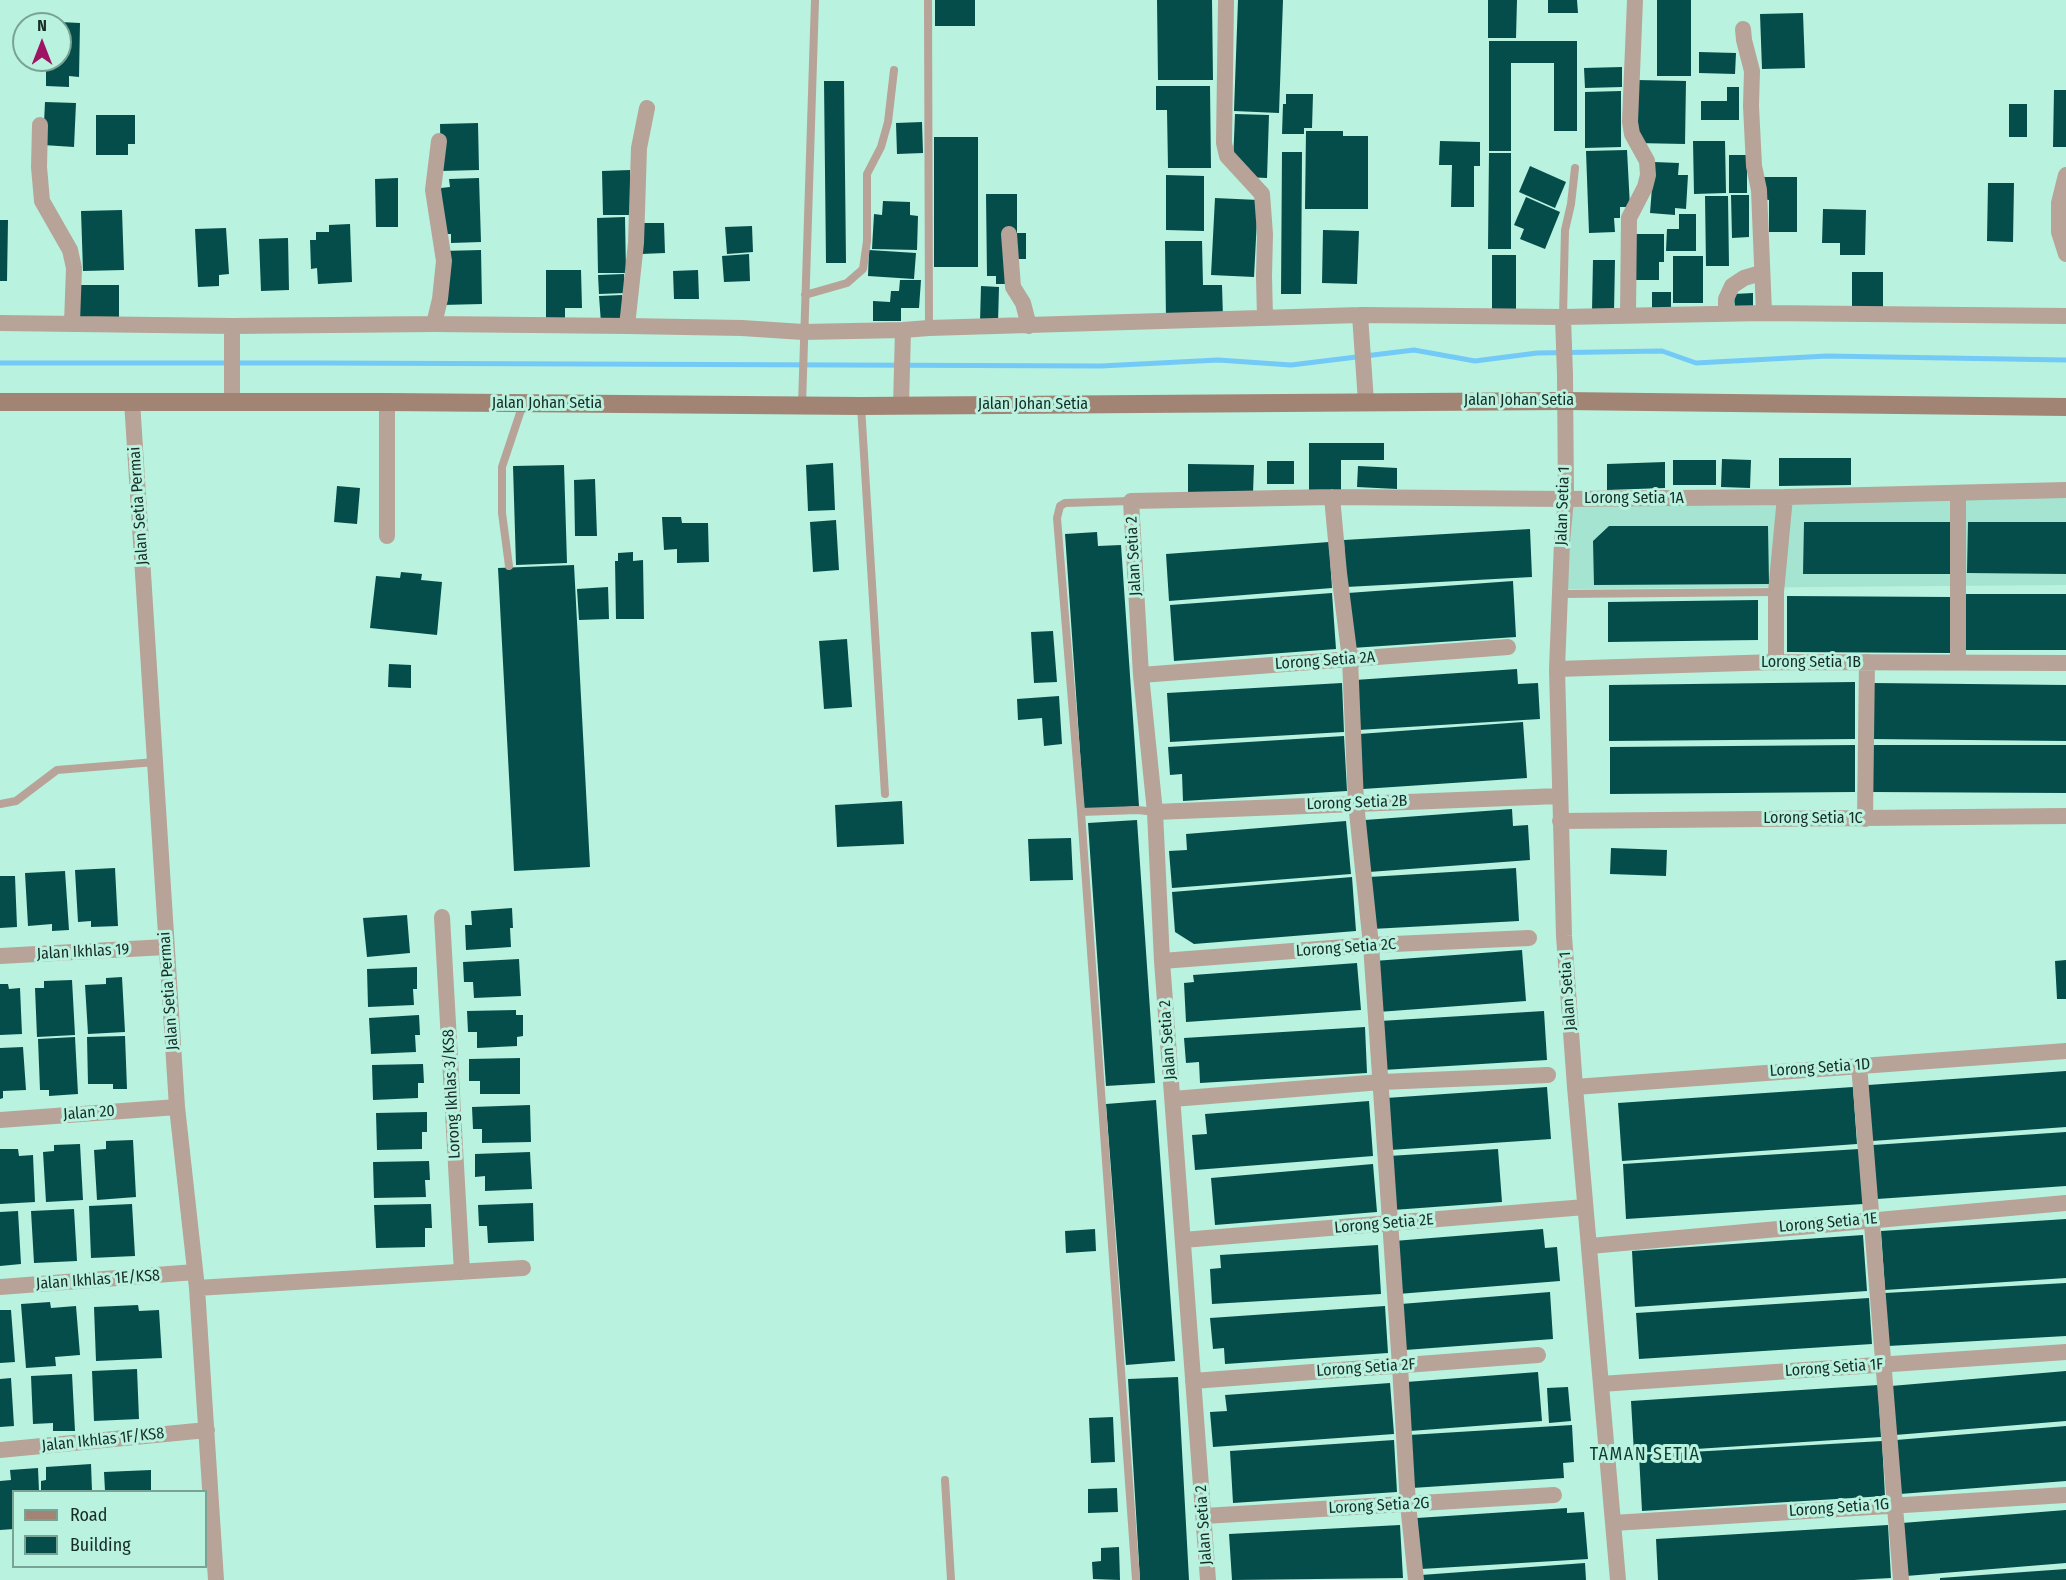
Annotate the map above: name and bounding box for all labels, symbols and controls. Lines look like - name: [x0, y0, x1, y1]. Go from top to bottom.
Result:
- north arrow: [12, 12, 72, 72]
- text: N: [37, 16, 47, 35]
- street label: Jalan Johan Setia: [1464, 391, 1574, 411]
- street label: Jalan Johan Setia: [492, 394, 602, 414]
- street label: Jalan Johan Setia: [978, 395, 1088, 415]
- street label: Jalan Setia Permai: [125, 446, 153, 566]
- street label: Jalan Setia 1: [1552, 466, 1574, 546]
- street label: Lorong Setia 1A: [1584, 489, 1684, 509]
- street label: Jalan Setia 2: [1122, 516, 1146, 596]
- street label: Lorong Setia 2A: [1274, 648, 1376, 674]
- street label: Lorong Setia 1B: [1761, 653, 1861, 673]
- street label: Lorong Setia 2B: [1306, 792, 1408, 814]
- street label: Lorong Setia 1C: [1763, 809, 1863, 829]
- street label: Jalan Setia Permai: [155, 931, 183, 1051]
- street label: Lorong Setia 2C: [1295, 935, 1397, 961]
- street label: Jalan Ikhlas 19: [36, 940, 130, 964]
- street label: Jalan Setia 1: [1556, 951, 1580, 1031]
- street label: Jalan Setia 2: [1156, 999, 1180, 1081]
- street label: Lorong Ikhlas 3/KS8: [439, 1029, 465, 1159]
- street label: Lorong Setia 1D: [1769, 1055, 1871, 1081]
- street label: Jalan 20: [63, 1102, 115, 1124]
- street label: Lorong Setia 1E: [1778, 1209, 1878, 1237]
- street label: Lorong Setia 2E: [1334, 1210, 1434, 1238]
- street label: Jalan Ikhlas 1E/KS8: [35, 1266, 161, 1294]
- street label: Lorong Setia 2F: [1316, 1355, 1416, 1381]
- street label: Lorong Setia 1F: [1784, 1355, 1884, 1381]
- street label: Jalan Ikhlas 1F/KS8: [41, 1424, 165, 1456]
- district label: TAMAN SETIA: [1590, 1444, 1700, 1466]
- street label: Jalan Setia 2: [1192, 1484, 1216, 1566]
- legend: [12, 1490, 207, 1568]
- street label: Lorong Setia 2G: [1328, 1494, 1430, 1518]
- street label: Lorong Setia 1G: [1788, 1495, 1890, 1521]
- text: Road: [70, 1504, 107, 1526]
- text: Building: [70, 1534, 131, 1556]

